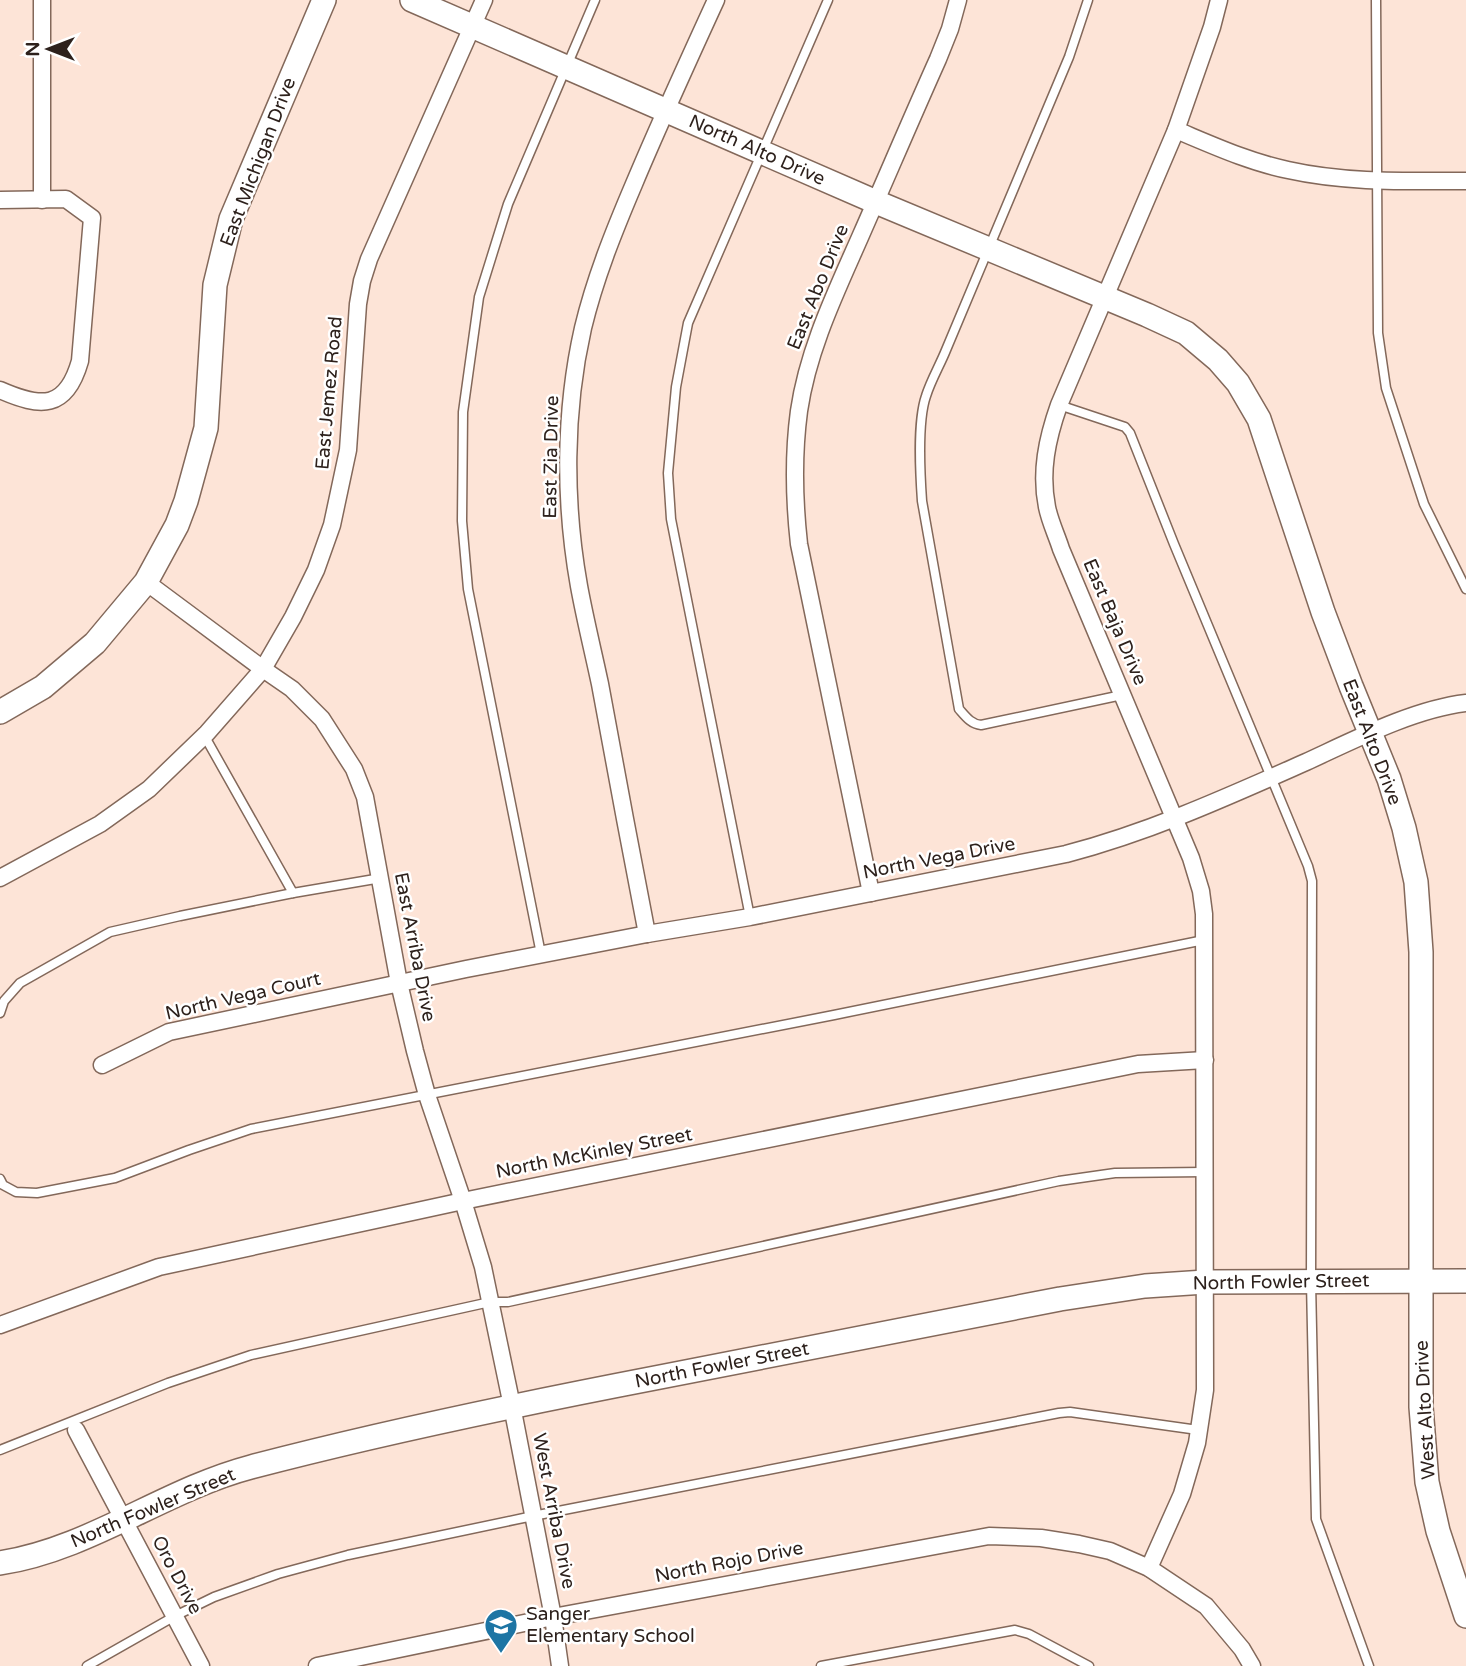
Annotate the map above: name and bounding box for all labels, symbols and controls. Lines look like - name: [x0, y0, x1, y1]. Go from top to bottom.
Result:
- north arrow: [14, 14, 84, 84]
- text: N: [22, 41, 44, 57]
- street label: East Michigan Drive: [216, 74, 300, 250]
- street label: North Alto Drive: [685, 110, 829, 190]
- street label: East Abo Drive: [783, 221, 853, 353]
- street label: East Jemez Road: [311, 315, 347, 471]
- street label: East Zia Drive: [539, 395, 563, 519]
- street label: East Baja Drive: [1079, 556, 1151, 688]
- street label: East Alto Drive: [1338, 676, 1406, 808]
- street label: North Vega Drive: [861, 832, 1017, 884]
- street label: East Arriba Drive: [390, 870, 440, 1024]
- street label: North Vega Court: [163, 967, 323, 1025]
- street label: North McKinley Street: [494, 1123, 694, 1183]
- street label: North Fowler Street: [1192, 1269, 1370, 1295]
- street label: North Fowler Street: [633, 1337, 811, 1393]
- street label: West Alto Drive: [1410, 1340, 1440, 1480]
- street label: West Arriba Drive: [528, 1431, 580, 1591]
- street label: North Fowler Street: [67, 1463, 239, 1553]
- street label: Oro Drive: [147, 1532, 207, 1618]
- street label: North Rojo Drive: [653, 1537, 805, 1587]
- place label: Sanger Elementary School: [526, 1603, 695, 1647]
- school or university icon: Sanger Elementary School: [482, 1606, 520, 1655]

